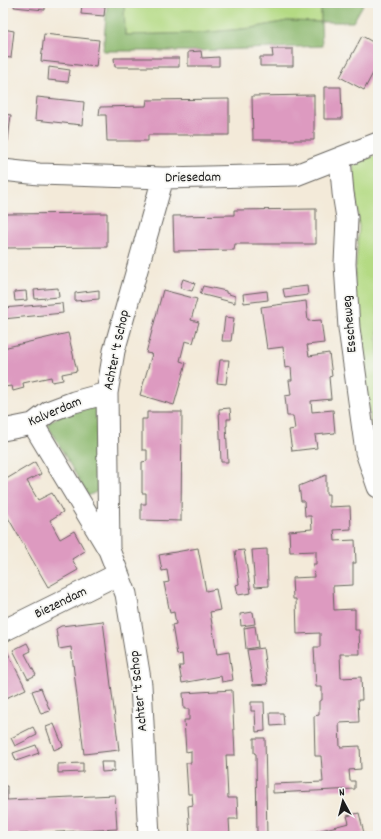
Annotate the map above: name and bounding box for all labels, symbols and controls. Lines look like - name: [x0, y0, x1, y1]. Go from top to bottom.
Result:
- street label: Driesedam: [165, 168, 221, 188]
- street label: Esscheweg: [338, 294, 362, 354]
- street label: Achter 't Schop: [99, 308, 135, 392]
- street label: Kalverdam: [25, 392, 85, 432]
- street label: Biezendam: [31, 582, 91, 624]
- street label: Achter 't Schop: [125, 649, 153, 733]
- north arrow: [323, 781, 363, 821]
- text: N: [338, 785, 346, 801]

